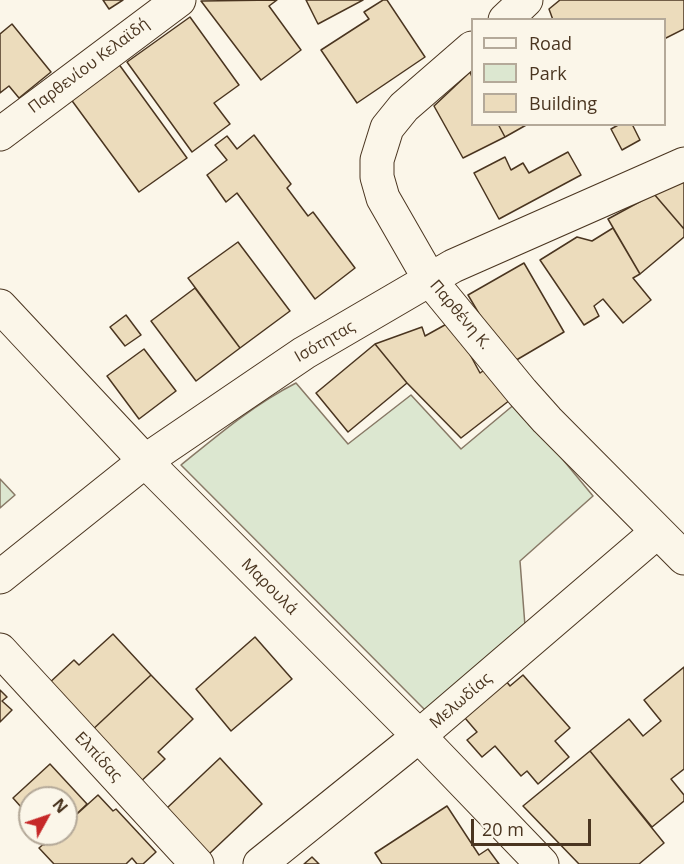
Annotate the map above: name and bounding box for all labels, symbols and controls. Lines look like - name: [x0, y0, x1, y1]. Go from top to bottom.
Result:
- street label: Παρθενίου Κελαϊδή: [25, 14, 153, 118]
- legend: [471, 18, 666, 126]
- text: Road: [529, 31, 572, 55]
- text: Park: [529, 61, 567, 85]
- text: Building: [529, 91, 597, 115]
- street label: Παρθένη Κ.: [425, 276, 495, 354]
- street label: Ισότητας: [291, 317, 359, 367]
- street label: Μαρουλά: [237, 555, 301, 619]
- street label: Μελωδίας: [426, 669, 496, 733]
- street label: Ελπίδας: [70, 728, 126, 786]
- north arrow: [18, 786, 78, 846]
- text: N: [48, 794, 73, 818]
- scale bar: [474, 807, 594, 845]
- text: 20 m: [482, 817, 524, 841]

